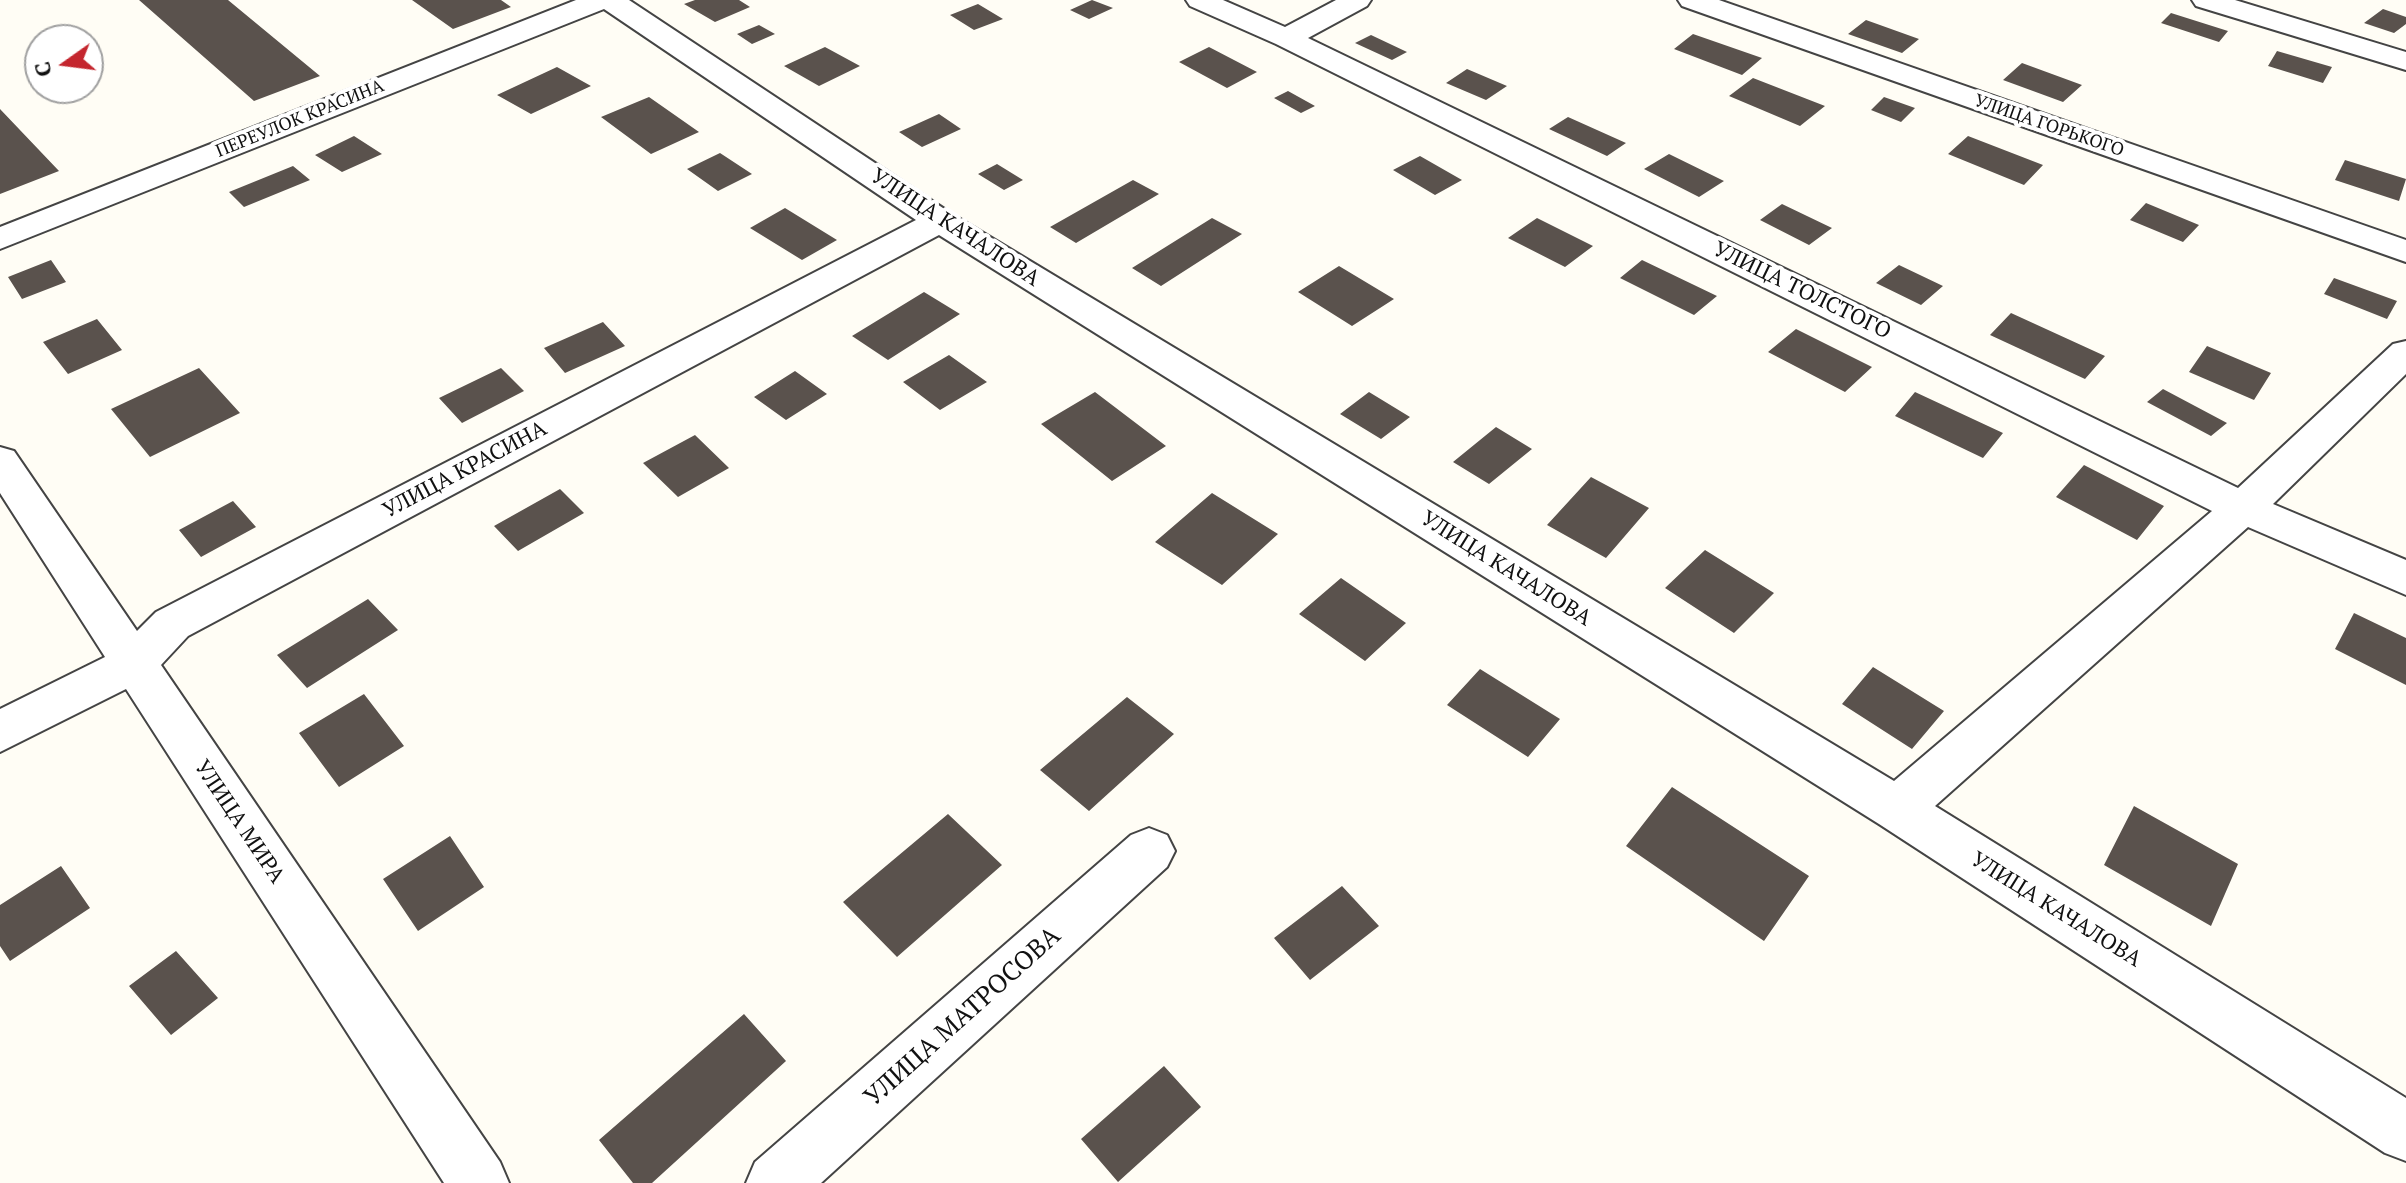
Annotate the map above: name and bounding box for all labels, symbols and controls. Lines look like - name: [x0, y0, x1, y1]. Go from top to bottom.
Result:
- north arrow: [24, 24, 104, 104]
- text: С: [26, 59, 58, 80]
- street label: ПЕРЕУЛОК КРАСИНА: [213, 75, 387, 163]
- street label: УЛИЦА ГОРЬКОГО: [1971, 90, 2127, 162]
- street label: УЛИЦА КАЧАЛОВА: [866, 164, 1044, 292]
- street label: УЛИЦА ТОЛСТОГО: [1709, 236, 1895, 346]
- street label: УЛИЦА КРАСИНА: [379, 416, 551, 524]
- street label: УЛИЦА КАЧАЛОВА: [1416, 506, 1596, 632]
- street label: УЛИЦА МИРА: [188, 755, 290, 889]
- street label: УЛИЦА КАЧАЛОВА: [1966, 847, 2146, 973]
- street label: УЛИЦА МАТРОСОВА: [858, 921, 1068, 1113]

